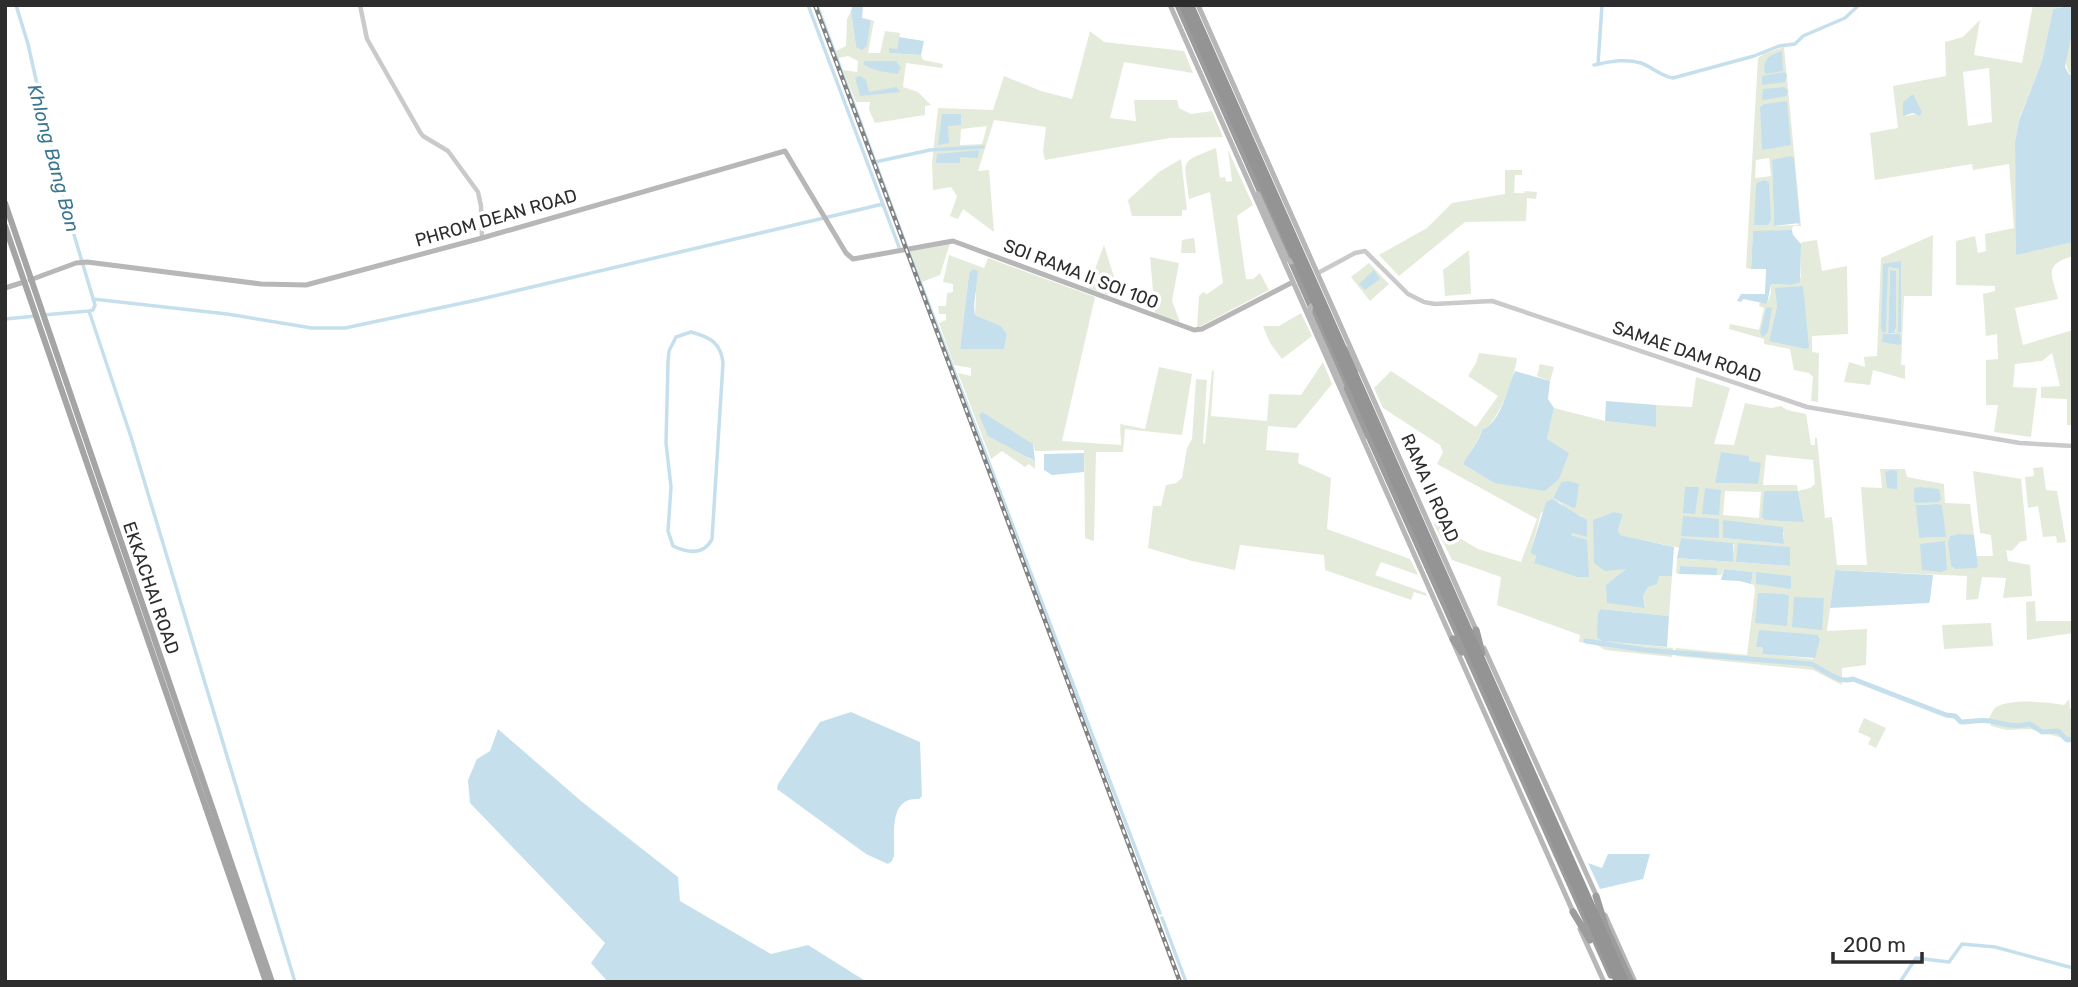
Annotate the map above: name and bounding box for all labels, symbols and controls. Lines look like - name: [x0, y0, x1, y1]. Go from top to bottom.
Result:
- water label: Khlong Bang Bon: [23, 82, 84, 235]
- street label: PHROM DEAN ROAD: [412, 184, 580, 252]
- street label: SOI RAMA II SOI 100: [1000, 234, 1162, 314]
- street label: SAMAE DAM ROAD: [1610, 316, 1764, 388]
- street label: RAMA II ROAD: [1396, 430, 1464, 546]
- street label: EKKACHAI ROAD: [118, 519, 184, 657]
- scale bar: [1833, 920, 1922, 964]
- text: 200 m: [1843, 932, 1906, 957]

